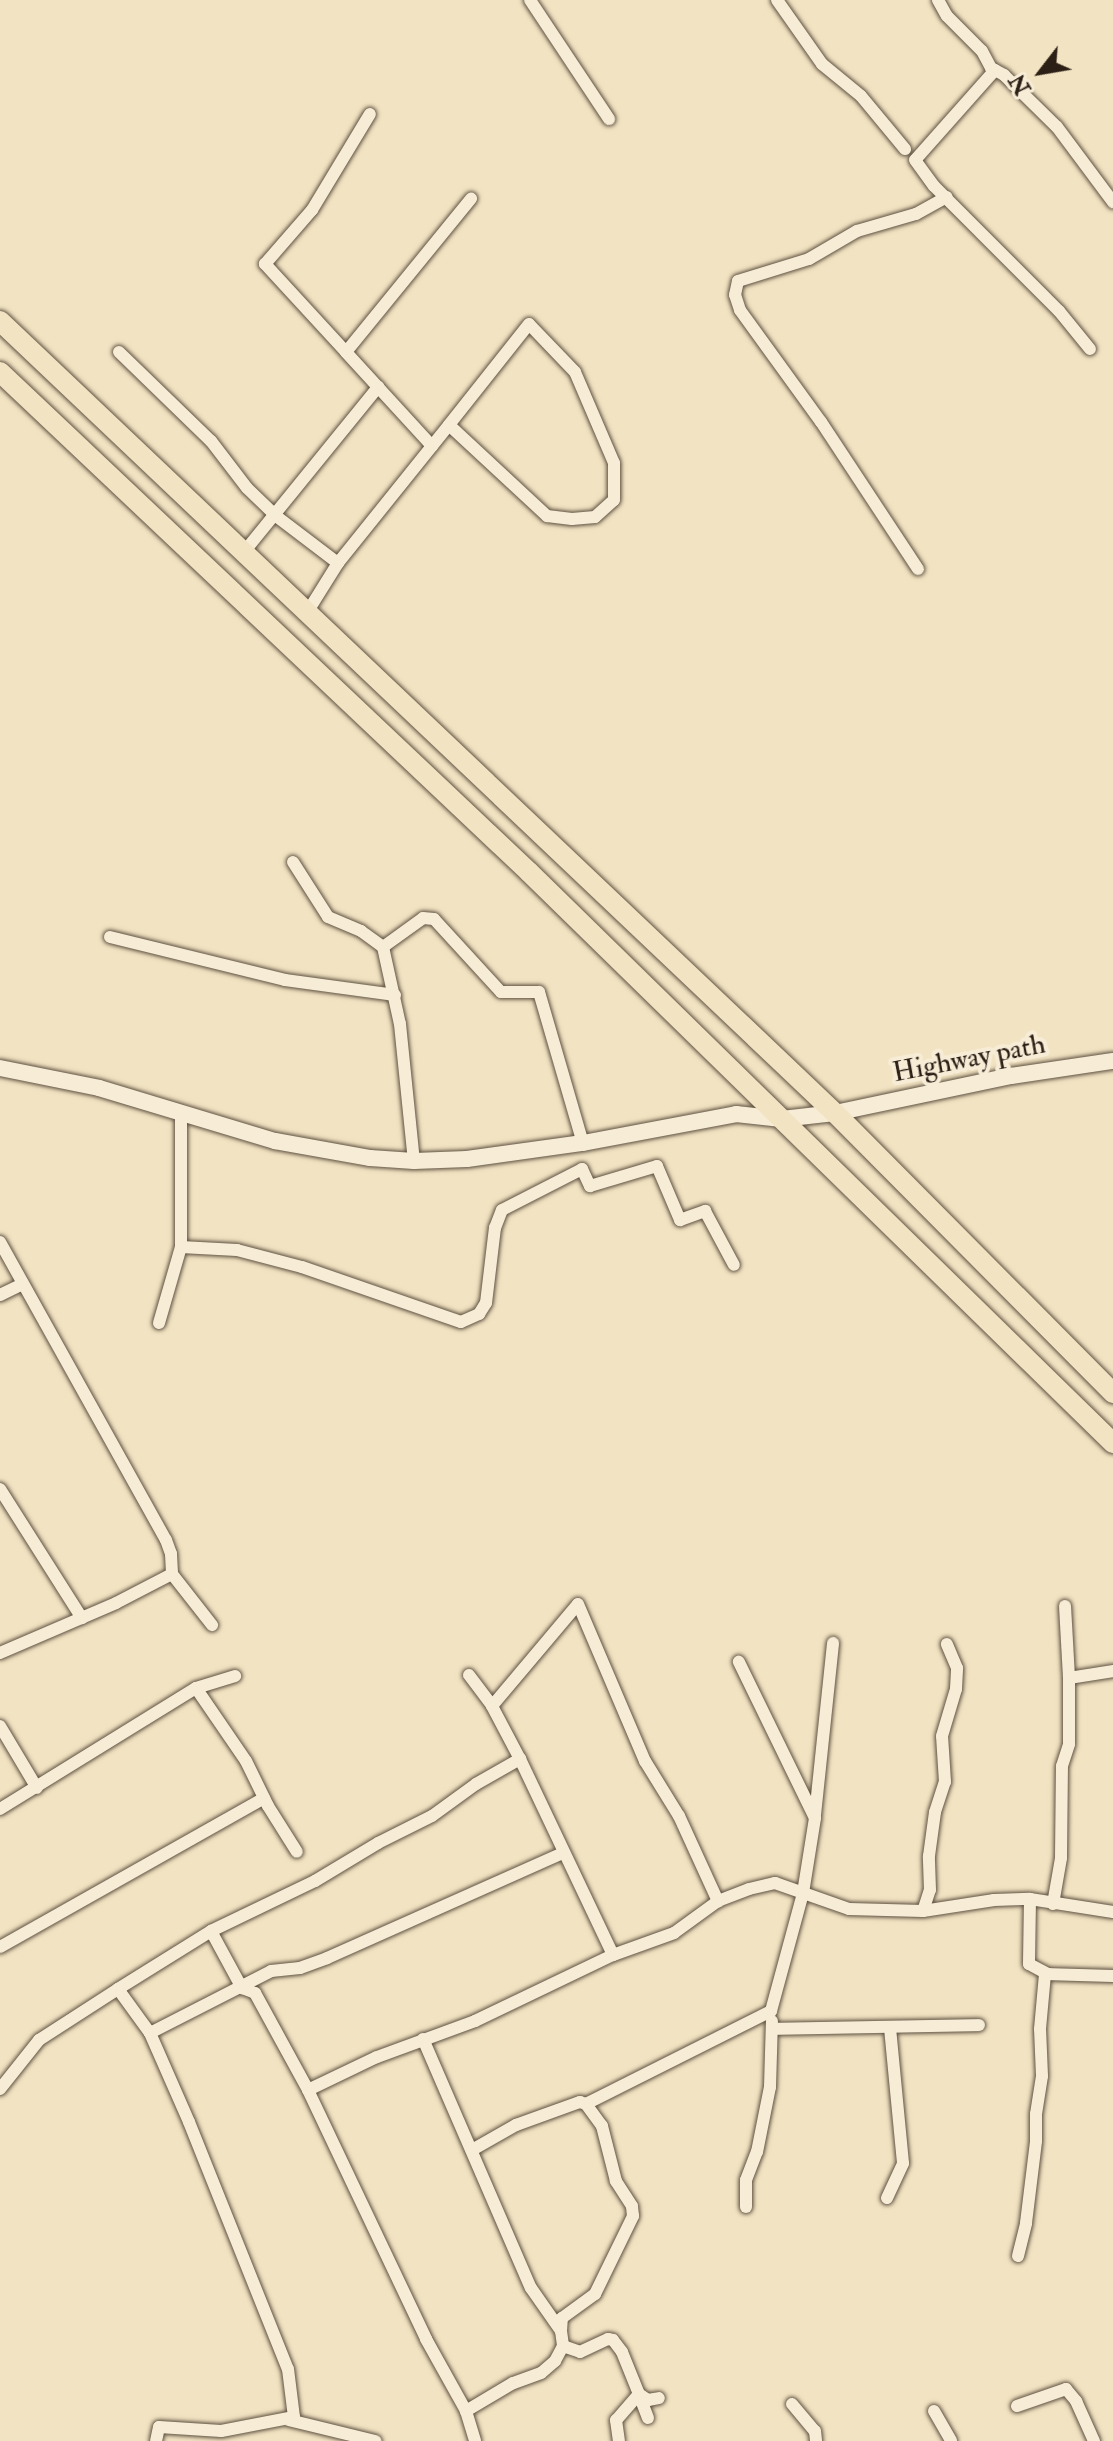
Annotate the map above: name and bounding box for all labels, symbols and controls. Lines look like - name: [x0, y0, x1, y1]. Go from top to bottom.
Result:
- north arrow: [1001, 32, 1081, 112]
- text: N: [1003, 69, 1038, 100]
- street label: Highway path: [890, 1028, 1048, 1090]

